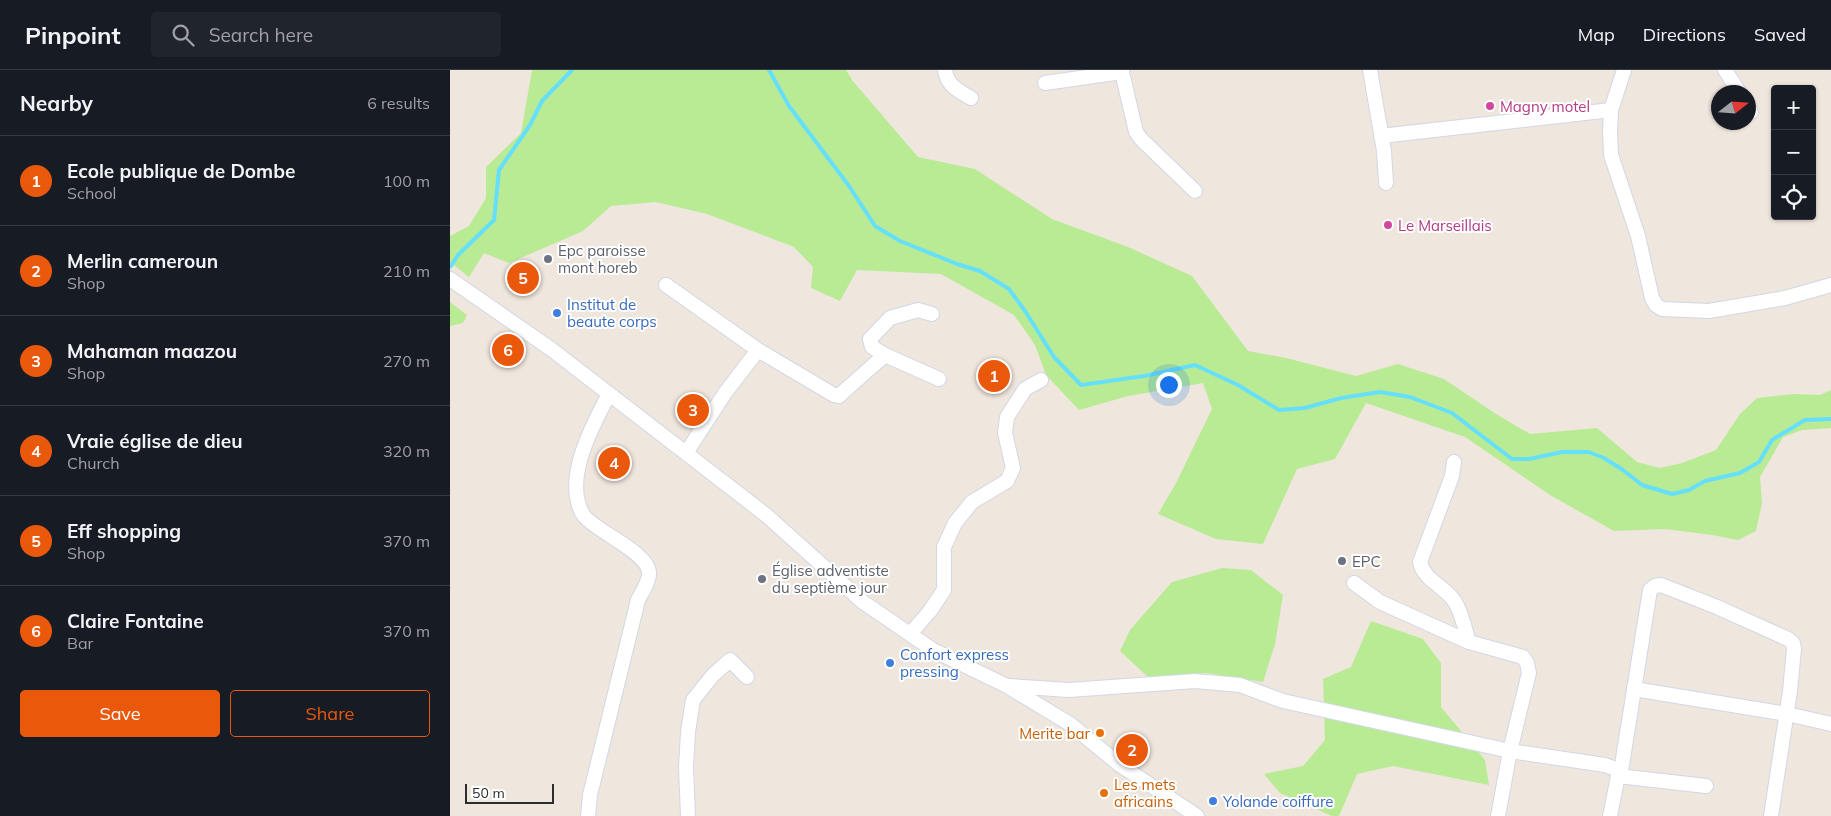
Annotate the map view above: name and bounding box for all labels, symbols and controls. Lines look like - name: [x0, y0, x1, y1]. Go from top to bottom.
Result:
- search box: [151, 12, 501, 57]
- text: Pinpoint: [25, 20, 121, 50]
- icon: search: [169, 21, 197, 49]
- text: Search here: [209, 23, 313, 47]
- text: Map: [1578, 23, 1615, 46]
- text: Directions: [1643, 23, 1726, 46]
- text: Saved: [1754, 23, 1806, 46]
- north arrow: [1711, 85, 1756, 130]
- map controls: [1771, 85, 1816, 220]
- button: +: [1771, 85, 1816, 130]
- text: Nearby: [20, 90, 93, 116]
- text: 6 results: [367, 93, 430, 113]
- place label: Magny motel: [1500, 97, 1590, 116]
- marker: Magny motel: [1484, 100, 1496, 112]
- button: −: [1771, 130, 1816, 175]
- text: Ecole publique de Dombe: [67, 159, 295, 183]
- text: 1: [31, 171, 41, 191]
- text: 100 m: [383, 171, 430, 191]
- button: locate: [1771, 175, 1816, 220]
- text: School: [67, 183, 116, 203]
- place label: Le Marseillais: [1398, 216, 1492, 235]
- marker: Le Marseillais: [1382, 219, 1394, 231]
- place label: Epc paroisse mont horeb: [558, 241, 646, 277]
- text: Merlin cameroun: [67, 249, 218, 273]
- marker: Epc paroisse mont horeb: [542, 253, 554, 265]
- pin: 5: [507, 259, 539, 297]
- text: 2: [31, 261, 41, 281]
- text: 210 m: [383, 261, 430, 281]
- text: Shop: [67, 273, 105, 293]
- place label: Institut de beaute corps: [567, 295, 657, 331]
- marker: Institut de beaute corps: [551, 307, 563, 319]
- pin: 6: [492, 331, 524, 369]
- text: Mahaman maazou: [67, 339, 237, 363]
- text: 3: [31, 351, 41, 371]
- text: 270 m: [383, 351, 430, 371]
- pin: 1: [978, 357, 1010, 395]
- text: Shop: [67, 363, 105, 383]
- your location: [1156, 372, 1182, 398]
- pin: 3: [677, 391, 709, 429]
- text: Vraie église de dieu: [67, 429, 243, 453]
- text: 4: [31, 441, 41, 461]
- text: 320 m: [383, 441, 430, 461]
- pin: 4: [598, 444, 630, 482]
- text: Church: [67, 453, 120, 473]
- text: Eff shopping: [67, 519, 181, 543]
- text: 5: [31, 531, 41, 551]
- text: 370 m: [383, 531, 430, 551]
- text: Shop: [67, 543, 105, 563]
- place label: EPC: [1352, 552, 1381, 571]
- marker: EPC: [1336, 555, 1348, 567]
- place label: Église adventiste du septième jour: [772, 561, 889, 597]
- marker: Église adventiste du septième jour: [756, 573, 768, 585]
- text: Claire Fontaine: [67, 609, 204, 633]
- text: 6: [31, 621, 41, 641]
- text: 370 m: [383, 621, 430, 641]
- text: Bar: [67, 633, 93, 653]
- place label: Confort express pressing: [900, 645, 1009, 681]
- marker: Confort express pressing: [884, 657, 896, 669]
- button: Save: [20, 690, 220, 737]
- button: Share: [230, 690, 430, 737]
- place label: Merite bar: [1019, 724, 1091, 743]
- marker: Merite bar: [1094, 727, 1106, 739]
- pin: 2: [1116, 731, 1148, 769]
- place label: Les mets africains: [1114, 775, 1176, 811]
- scale bar: [465, 781, 554, 804]
- text: 50 m: [472, 784, 505, 802]
- marker: Les mets africains: [1098, 787, 1110, 799]
- place label: Yolande coiffure: [1222, 792, 1333, 811]
- marker: Yolande coiffure: [1207, 795, 1219, 807]

